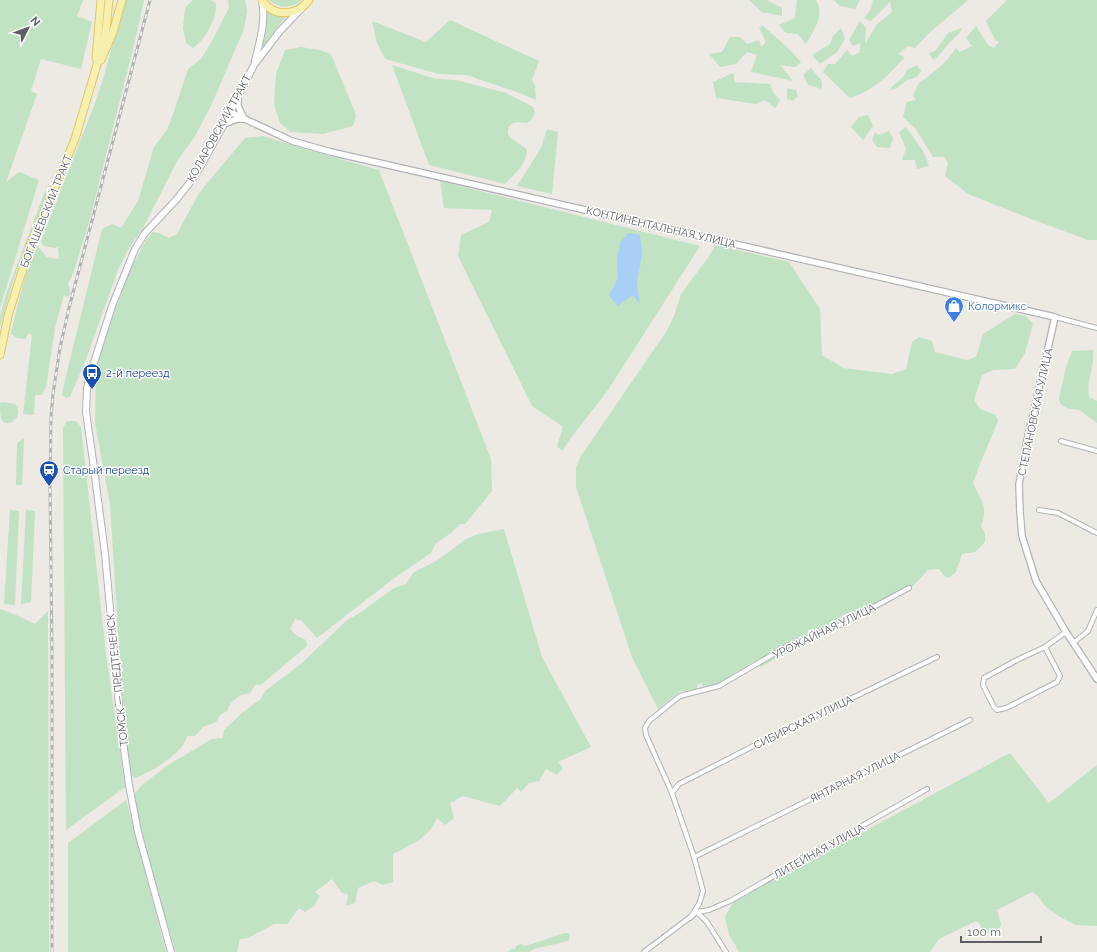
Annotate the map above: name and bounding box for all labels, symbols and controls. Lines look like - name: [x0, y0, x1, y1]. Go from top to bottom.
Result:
- north arrow: [8, 8, 48, 48]
- text: N: [27, 14, 43, 29]
- street label: КОЛАРОВСКИЙ ТРАКТ: [185, 72, 254, 184]
- street label: БОГАШЁВСКИЙ ТРАКТ: [18, 152, 75, 270]
- street label: КОНТИНЕНТАЛЬНАЯ УЛИЦА: [585, 204, 737, 251]
- shop icon: Колормикс: [943, 295, 965, 323]
- place label: Колормикс: [968, 300, 1026, 313]
- street label: СТЕПАНОВСКАЯ УЛИЦА: [1016, 346, 1056, 477]
- bus stop icon: 2-й переезд: [81, 362, 103, 390]
- place label: 2-й переезд: [106, 367, 170, 380]
- station icon: Старый переезд: [38, 459, 60, 487]
- place label: Старый переезд: [63, 464, 150, 477]
- street label: УРОЖАЙНАЯ УЛИЦА: [771, 601, 878, 662]
- street label: ТОМСК — ПРЕДТЕЧЕНСК: [104, 613, 131, 747]
- street label: СИБИРСКАЯ УЛИЦА: [752, 693, 855, 752]
- street label: ЯНТАРНАЯ УЛИЦА: [808, 749, 903, 806]
- street label: ЛИТЕЙНАЯ УЛИЦА: [771, 821, 868, 882]
- scale bar: [961, 918, 1041, 944]
- text: 100 m: [967, 925, 1001, 939]

